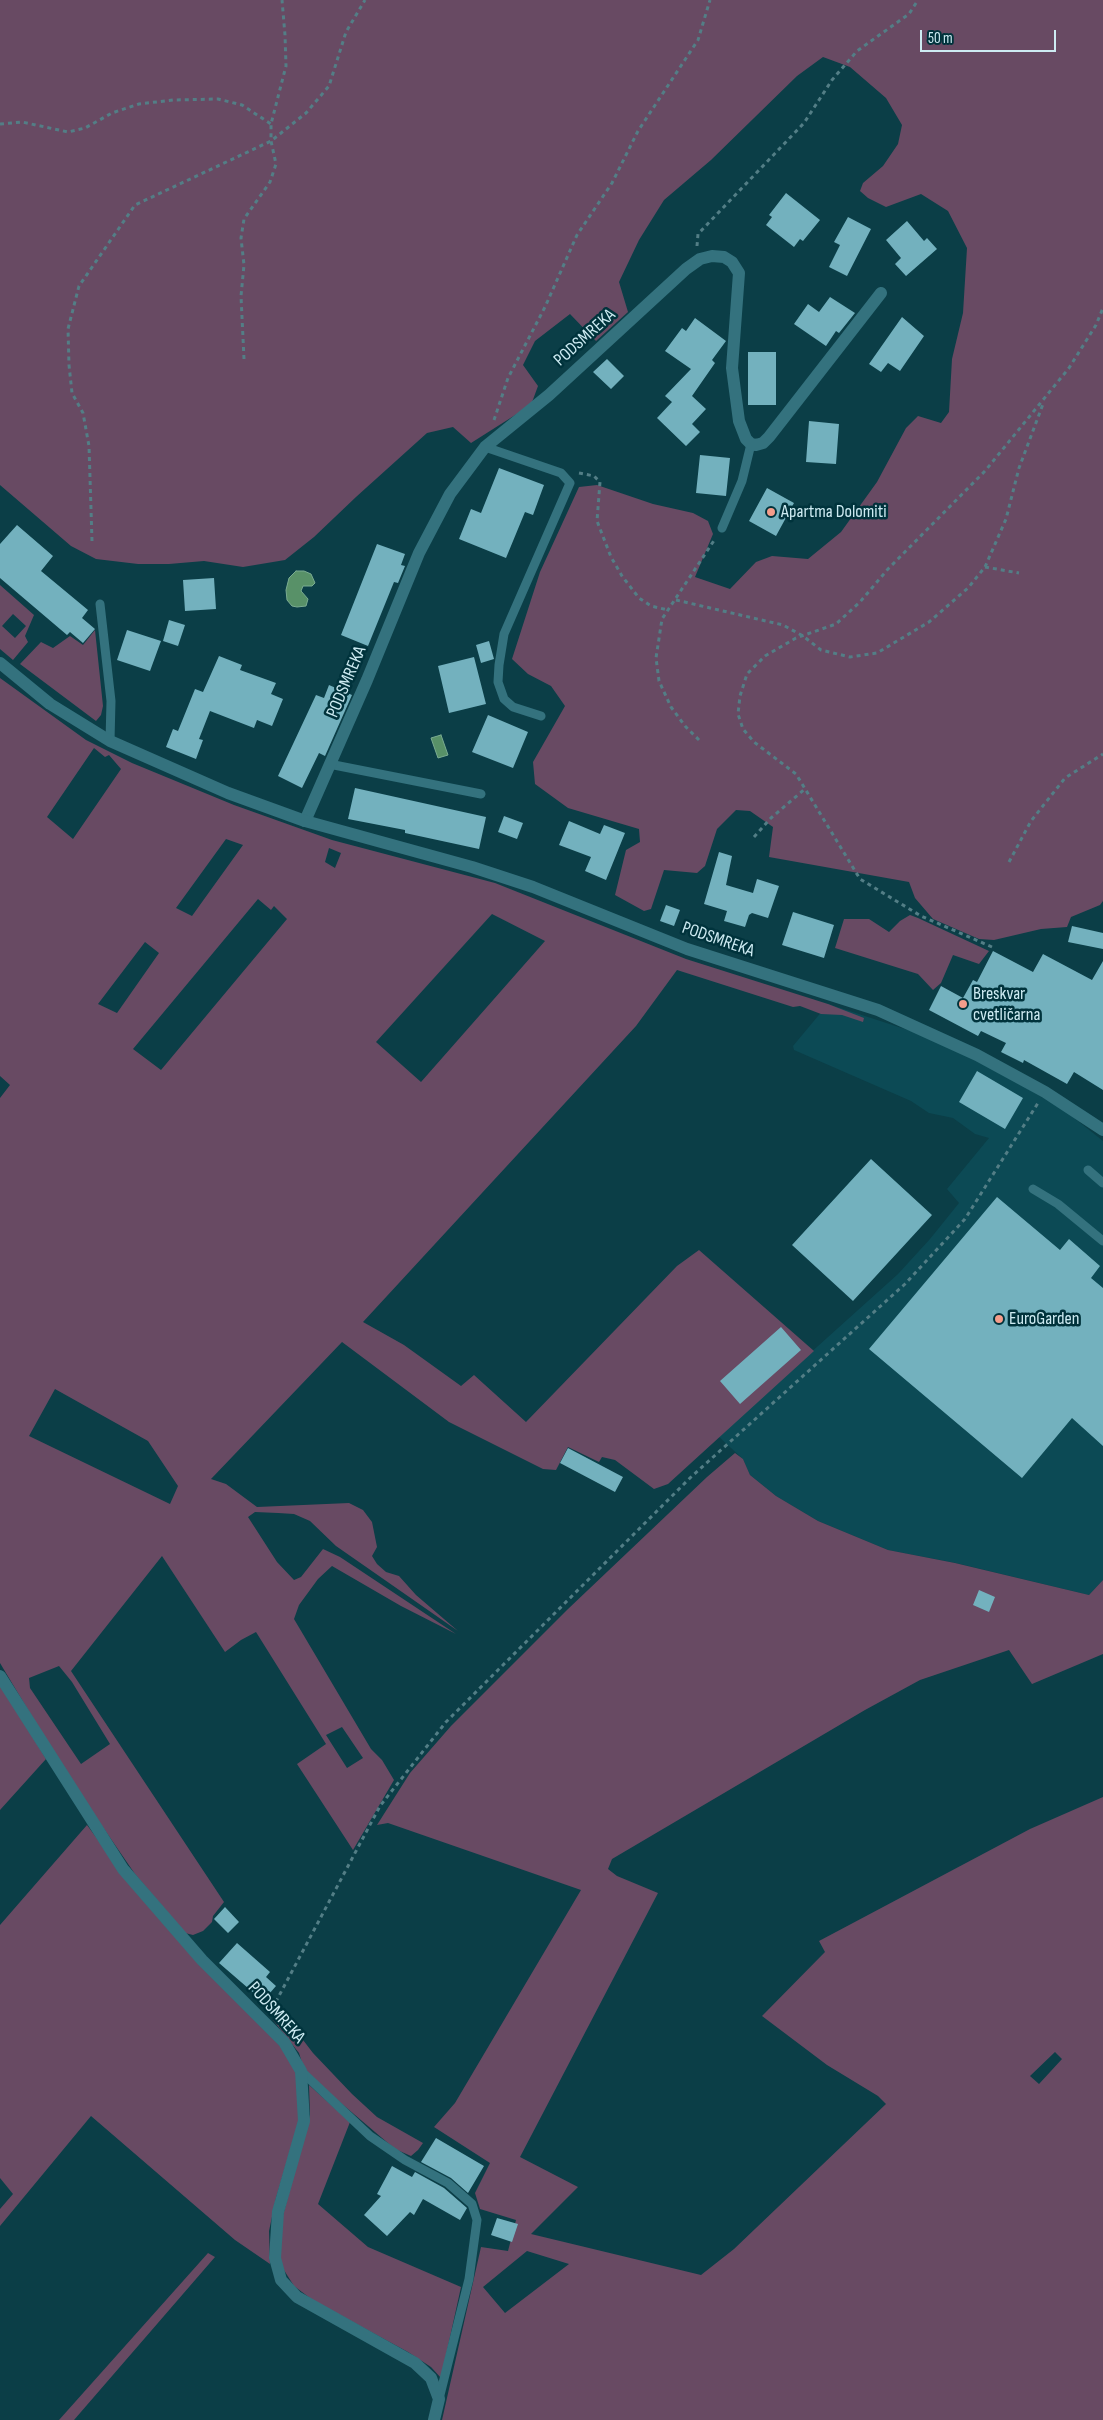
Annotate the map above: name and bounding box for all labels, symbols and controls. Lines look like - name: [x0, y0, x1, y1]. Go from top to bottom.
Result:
- scale bar: [923, 20, 1059, 52]
- text: 50 m: [928, 29, 953, 48]
- street label: PODSMREKA: [550, 305, 620, 371]
- place label: Apartma Dolomiti: [781, 501, 887, 523]
- marker: Apartma Dolomiti: [765, 506, 777, 518]
- street label: PODSMREKA: [322, 643, 372, 721]
- street label: PODSMREKA: [679, 918, 757, 962]
- place label: Breskvar cvetličarna: [973, 983, 1040, 1026]
- marker: Breskvar cvetličarna: [957, 998, 969, 1010]
- place label: EuroGarden: [1009, 1308, 1079, 1330]
- marker: EuroGarden: [993, 1313, 1005, 1325]
- street label: PODSMREKA: [243, 1978, 309, 2048]

